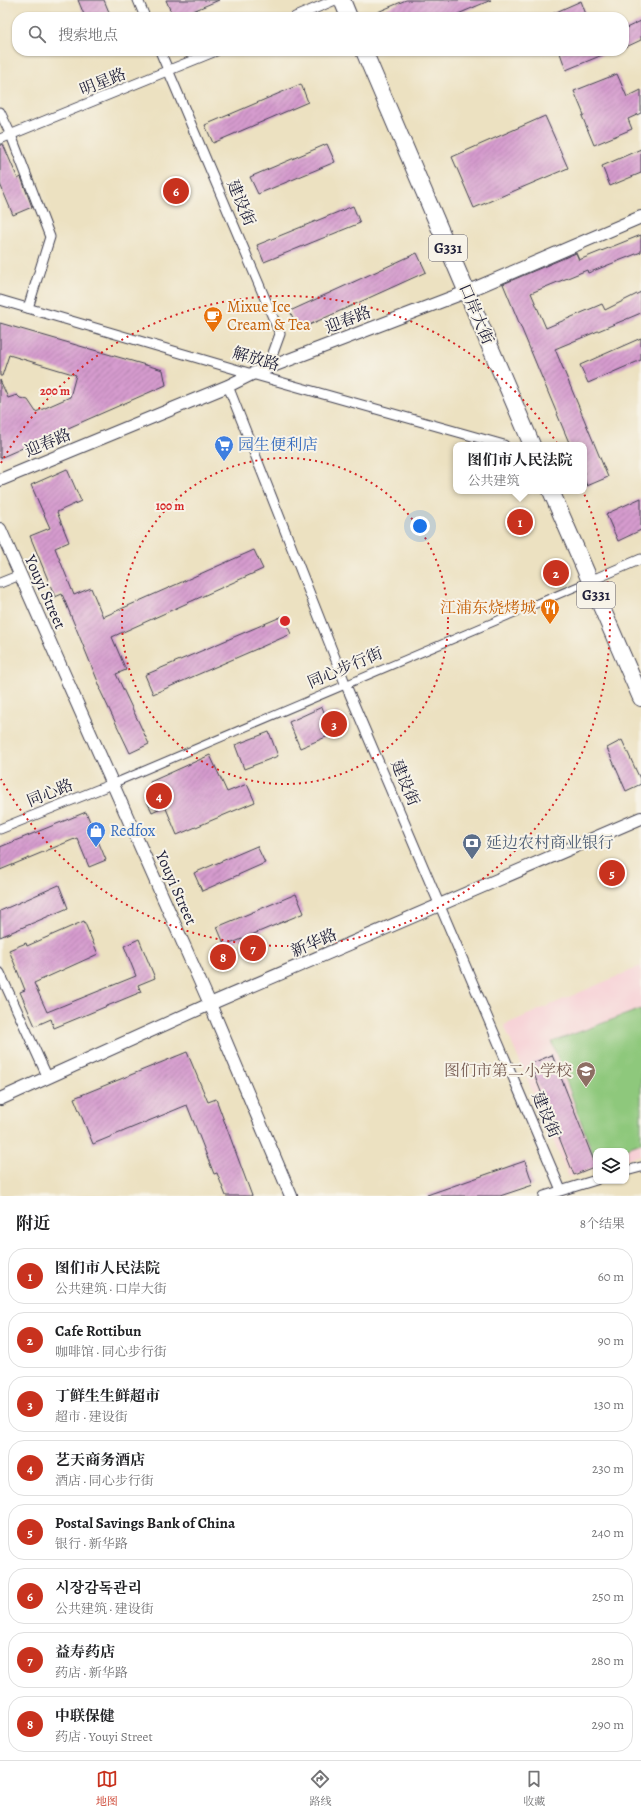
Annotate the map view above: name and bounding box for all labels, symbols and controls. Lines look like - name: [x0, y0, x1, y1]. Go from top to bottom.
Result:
- search box: [12, 12, 629, 56]
- icon: search: [26, 23, 48, 45]
- text: 搜索地点: [58, 25, 118, 45]
- street label: 明星路: [77, 63, 129, 101]
- pin: 6: [163, 176, 189, 206]
- street label: 建设街: [221, 177, 261, 229]
- road number: G331: [429, 235, 467, 261]
- street label: 口岸大街: [453, 280, 499, 348]
- place label: Mixue Ice Cream & Tea: [227, 296, 311, 336]
- street label: 迎春路: [322, 301, 374, 339]
- cafe icon: Mixue Ice Cream & Tea: [202, 305, 224, 333]
- street label: 解放路: [230, 342, 282, 376]
- text: 200 m: [40, 383, 70, 399]
- street label: 迎春路: [22, 423, 74, 463]
- supermarket icon: 园生便利店: [213, 434, 235, 462]
- place label: 园生便利店: [238, 434, 318, 456]
- popup: [453, 442, 587, 494]
- text: 图们市人民法院: [467, 450, 573, 470]
- text: 公共建筑: [467, 472, 520, 489]
- text: 100 m: [156, 498, 184, 514]
- pin: 1: [507, 507, 533, 537]
- your location: [410, 516, 430, 536]
- street label: Youyi Street: [19, 551, 71, 632]
- pin: 2: [543, 558, 569, 588]
- road number: G331: [577, 582, 615, 608]
- place label: 江浦东烧烤城: [440, 597, 536, 619]
- restaurant icon: 江浦东烧烤城: [539, 597, 561, 625]
- centre of rings: [278, 614, 292, 628]
- street label: 同心步行街: [304, 642, 386, 694]
- pin: 3: [321, 709, 347, 739]
- street label: 建设街: [385, 757, 425, 809]
- street label: 同心路: [24, 774, 76, 812]
- pin: 4: [146, 781, 172, 811]
- shop icon: Redfox: [85, 820, 107, 848]
- place label: Redfox: [110, 820, 156, 842]
- bank icon: 延边农村商业银行: [461, 832, 483, 860]
- place label: 延边农村商业银行: [486, 832, 614, 854]
- street label: Youyi Street: [150, 847, 202, 928]
- pin: 5: [599, 858, 625, 888]
- street label: 新华路: [288, 923, 340, 963]
- pin: 7: [240, 933, 266, 963]
- pin: 8: [210, 942, 236, 972]
- place label: 图们市第二小学校: [444, 1060, 572, 1082]
- school or university icon: 图们市第二小学校: [575, 1060, 597, 1088]
- street label: 建设街: [526, 1089, 566, 1141]
- map controls: [593, 1148, 629, 1184]
- button: layers: [593, 1148, 629, 1184]
- text: 附近: [16, 1212, 50, 1235]
- text: 8个结果: [580, 1215, 625, 1232]
- text: 图们市人民法院: [55, 1258, 160, 1278]
- text: 1: [28, 1268, 32, 1285]
- text: 60 m: [598, 1268, 624, 1285]
- text: 公共建筑 · 口岸大街: [55, 1280, 167, 1297]
- text: Cafe Rottibun: [55, 1321, 142, 1341]
- text: 2: [27, 1332, 33, 1349]
- text: 90 m: [598, 1332, 624, 1349]
- text: 咖啡馆 · 同心步行街: [55, 1343, 167, 1360]
- text: 丁鲜生生鲜超市: [55, 1386, 160, 1406]
- text: 3: [27, 1396, 33, 1413]
- text: 130 m: [594, 1396, 624, 1413]
- text: 超市 · 建设街: [55, 1408, 128, 1425]
- text: 艺天商务酒店: [55, 1450, 145, 1470]
- text: 4: [27, 1460, 33, 1477]
- text: 230 m: [592, 1460, 624, 1477]
- text: 酒店 · 同心步行街: [55, 1472, 154, 1489]
- text: Postal Savings Bank of China: [55, 1513, 235, 1533]
- text: 5: [27, 1524, 33, 1541]
- text: 240 m: [592, 1524, 624, 1541]
- text: 银行 · 新华路: [55, 1535, 128, 1552]
- text: 시장감독관리: [55, 1578, 142, 1598]
- text: 6: [27, 1588, 33, 1605]
- text: 250 m: [592, 1588, 624, 1605]
- text: 公共建筑 · 建设街: [55, 1600, 154, 1617]
- text: 益寿药店: [55, 1642, 115, 1662]
- text: 7: [27, 1652, 33, 1669]
- text: 280 m: [591, 1652, 624, 1669]
- text: 药店 · 新华路: [55, 1664, 128, 1681]
- text: 中联保健: [55, 1706, 115, 1726]
- text: 8: [27, 1716, 33, 1733]
- text: 290 m: [592, 1716, 624, 1733]
- text: 药店 · Youyi Street: [55, 1728, 153, 1745]
- tab: 地图: [96, 1768, 118, 1809]
- tab: 路线: [309, 1768, 331, 1809]
- tab: 收藏: [523, 1768, 545, 1809]

